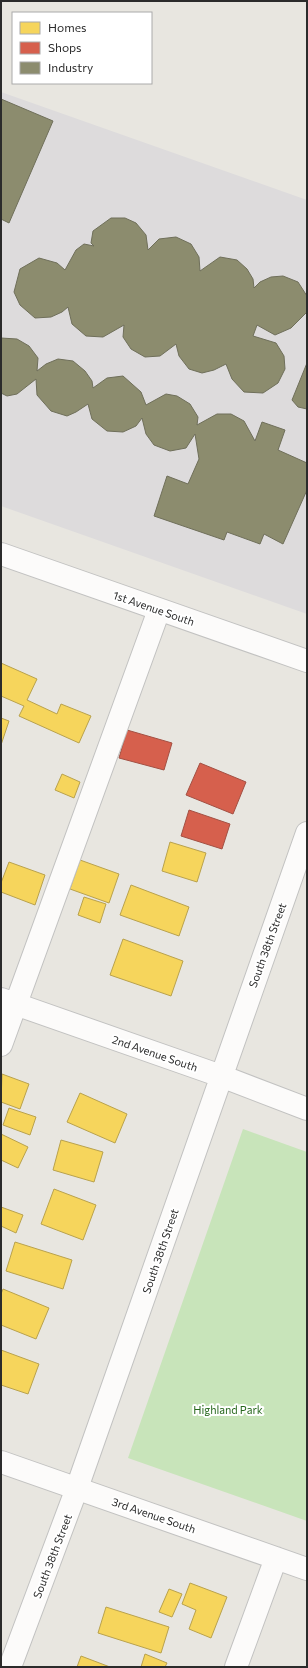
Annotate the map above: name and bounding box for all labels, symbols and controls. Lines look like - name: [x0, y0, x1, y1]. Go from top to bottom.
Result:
- legend: [12, 12, 152, 84]
- text: Homes: [48, 20, 86, 34]
- text: Shops: [48, 40, 82, 54]
- text: Industry: [48, 60, 93, 74]
- street label: 1st Avenue South: [112, 588, 196, 628]
- street label: South 38th Street: [246, 900, 289, 989]
- street label: 2nd Avenue South: [111, 1032, 199, 1074]
- street label: South 38th Street: [139, 1206, 181, 1295]
- park label: Highland Park: [193, 1403, 263, 1416]
- street label: 3rd Avenue South: [110, 1495, 198, 1535]
- street label: South 38th Street: [30, 1512, 74, 1600]

